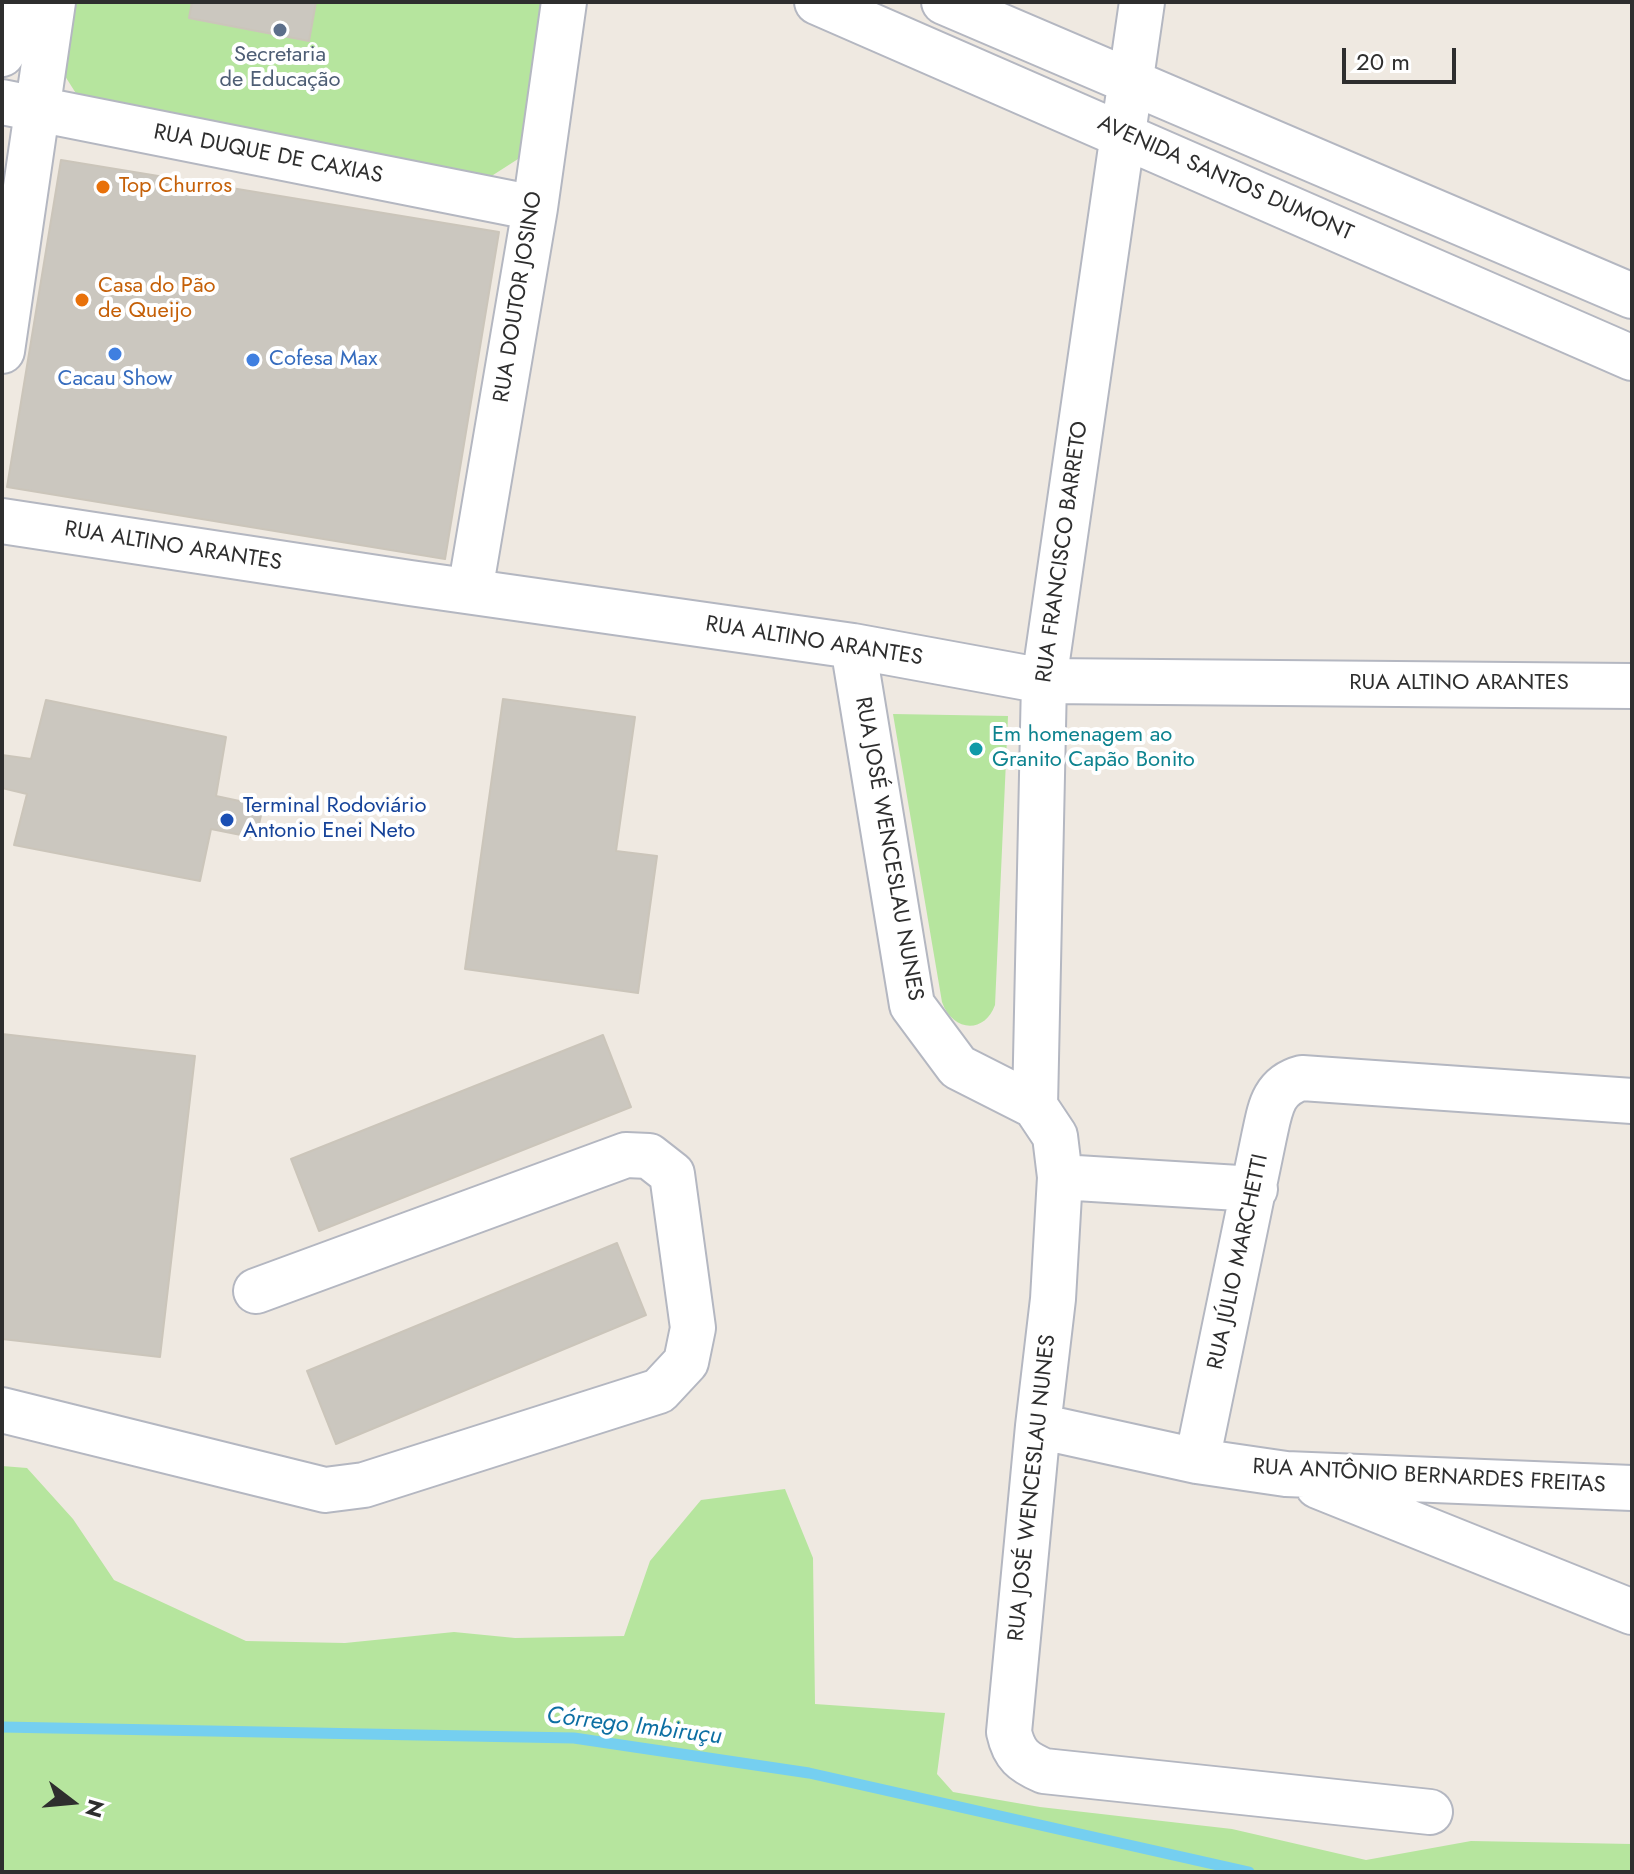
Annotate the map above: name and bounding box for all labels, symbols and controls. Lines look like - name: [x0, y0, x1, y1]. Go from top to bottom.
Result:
- marker: Secretaria de Educação: [271, 21, 289, 39]
- scale bar: [1346, 32, 1460, 82]
- place label: Secretaria de Educação: [220, 43, 340, 94]
- text: 20 m: [1356, 44, 1410, 79]
- street label: AVENIDA SANTOS DUMONT: [1093, 111, 1357, 247]
- street label: RUA DUQUE DE CAXIAS: [151, 120, 385, 190]
- place label: Top Churros: [119, 174, 232, 200]
- marker: Top Churros: [94, 178, 112, 196]
- street label: RUA DOUTOR JOSINO: [489, 190, 549, 404]
- place label: Casa do Pão de Queijo: [98, 274, 216, 326]
- marker: Casa do Pão de Queijo: [73, 291, 91, 309]
- marker: Cacau Show: [106, 345, 124, 363]
- place label: Cofesa Max: [269, 347, 377, 373]
- marker: Cofesa Max: [244, 351, 262, 369]
- place label: Cacau Show: [57, 367, 173, 393]
- street label: RUA FRANCISCO BARRETO: [1032, 420, 1094, 684]
- street label: RUA ALTINO ARANTES: [63, 517, 283, 577]
- street label: RUA ALTINO ARANTES: [704, 612, 924, 672]
- street label: RUA ALTINO ARANTES: [1349, 671, 1569, 697]
- street label: RUA JOSÉ WENCESLAU NUNES: [848, 695, 928, 1003]
- place label: Em homenagem ao Granito Capão Bonito: [992, 723, 1195, 774]
- marker: Em homenagem ao Granito Capão Bonito: [967, 740, 985, 758]
- place label: Terminal Rodoviário Antonio Enei Neto: [243, 794, 426, 846]
- marker: Terminal Rodoviário Antonio Enei Neto: [218, 811, 236, 829]
- street label: RUA JÚLIO MARCHETTI: [1203, 1152, 1275, 1372]
- street label: RUA JOSÉ WENCESLAU NUNES: [1004, 1333, 1062, 1643]
- street label: RUA ANTÔNIO BERNARDES FREITAS: [1252, 1455, 1606, 1499]
- water label: Córrego Imbiruçu: [545, 1702, 723, 1752]
- north arrow: [32, 1762, 112, 1842]
- text: N: [77, 1796, 113, 1821]

